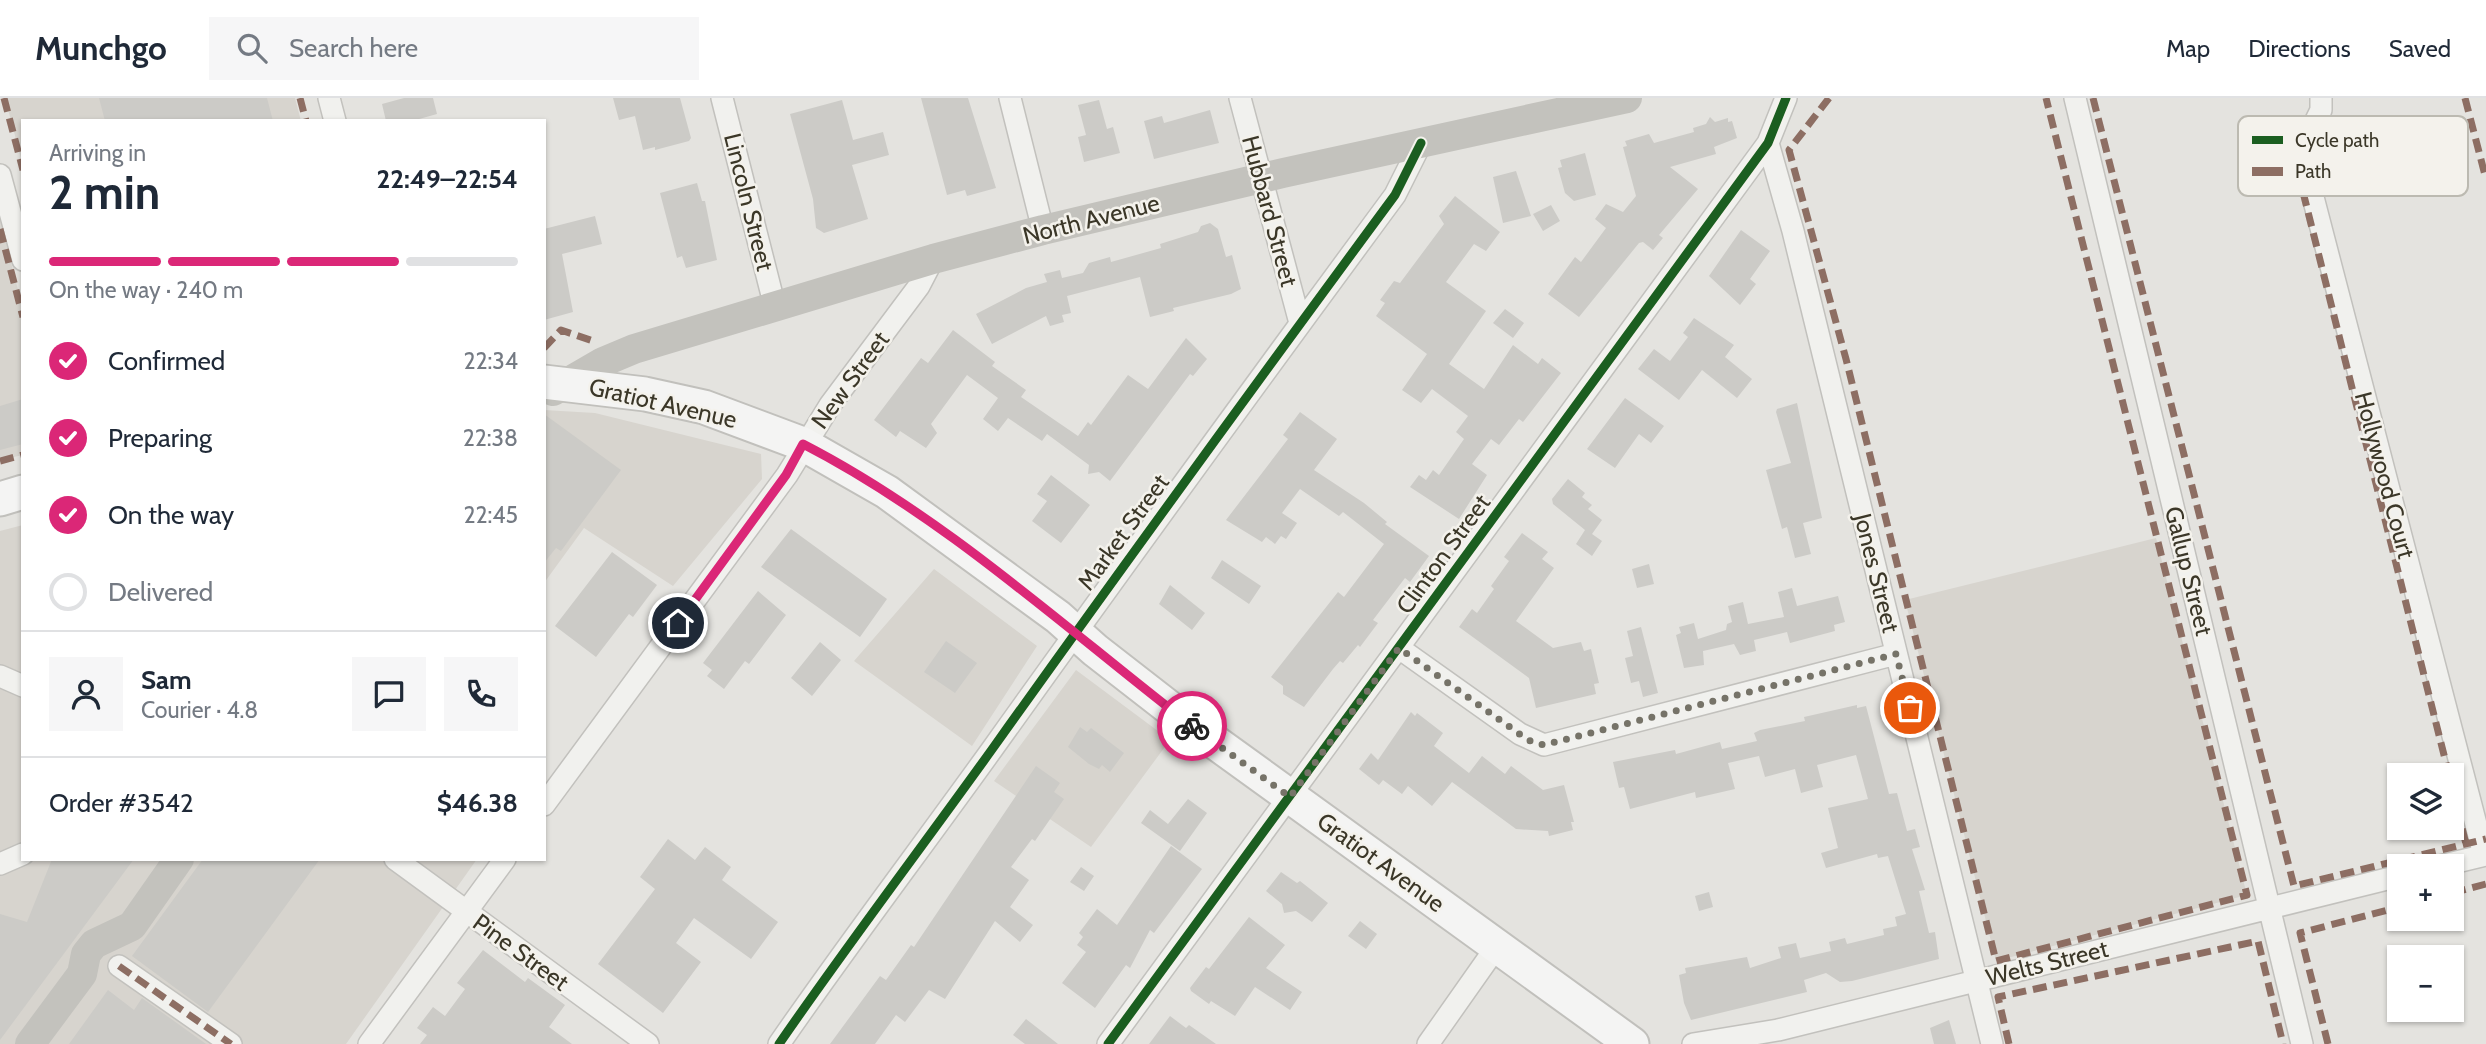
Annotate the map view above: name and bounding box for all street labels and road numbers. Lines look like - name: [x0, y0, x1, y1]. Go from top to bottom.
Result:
- street label: Lincoln Street: [718, 130, 780, 274]
- street label: Hubbard Street: [1236, 132, 1304, 290]
- street label: North Avenue: [1020, 188, 1162, 250]
- street label: New Street: [805, 326, 895, 434]
- street label: Gratiot Avenue: [586, 372, 740, 434]
- street label: Hollywood Court: [2349, 388, 2421, 562]
- street label: Market Street: [1071, 468, 1175, 596]
- street label: Clinton Street: [1390, 489, 1496, 619]
- street label: Gallup Street: [2159, 503, 2219, 639]
- street label: Jones Street: [1848, 509, 1906, 636]
- street label: Gratiot Avenue: [1312, 806, 1450, 918]
- street label: Pine Street: [467, 908, 575, 996]
- street label: Welts Street: [1983, 934, 2111, 992]

